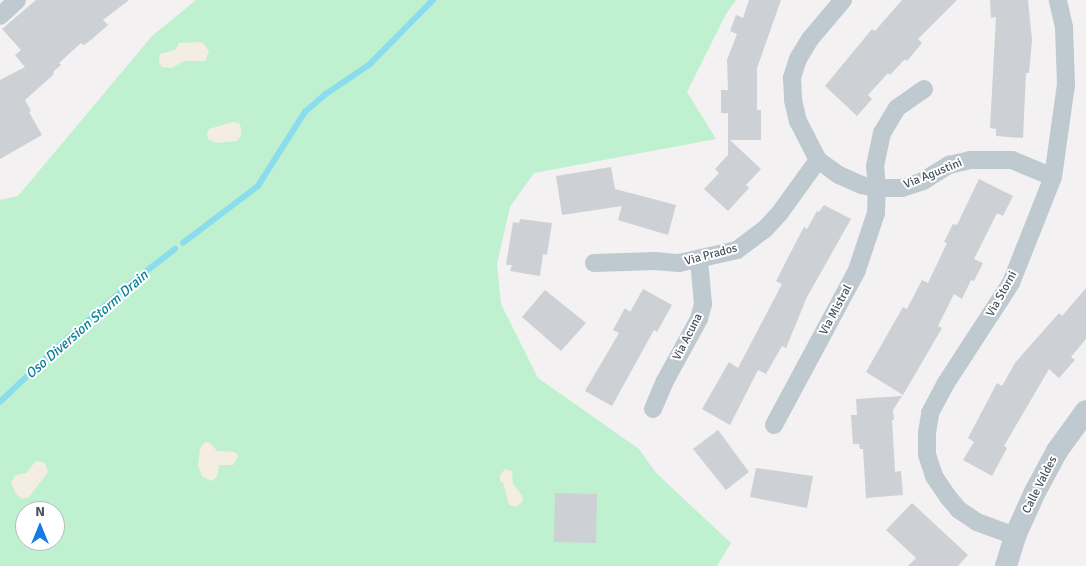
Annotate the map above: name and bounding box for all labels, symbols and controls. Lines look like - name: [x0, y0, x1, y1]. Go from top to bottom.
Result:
- street label: Via Agustini: [902, 156, 964, 192]
- street label: Via Prados: [683, 241, 739, 269]
- water label: Oso Diversion Storm Drain: [22, 267, 152, 383]
- street label: Via Storni: [984, 269, 1020, 319]
- street label: Via Mistral: [817, 282, 855, 338]
- street label: Via Acuna: [670, 311, 706, 363]
- street label: Calle Valdes: [1019, 454, 1061, 516]
- north arrow: [15, 501, 65, 551]
- text: N: [35, 503, 45, 520]

